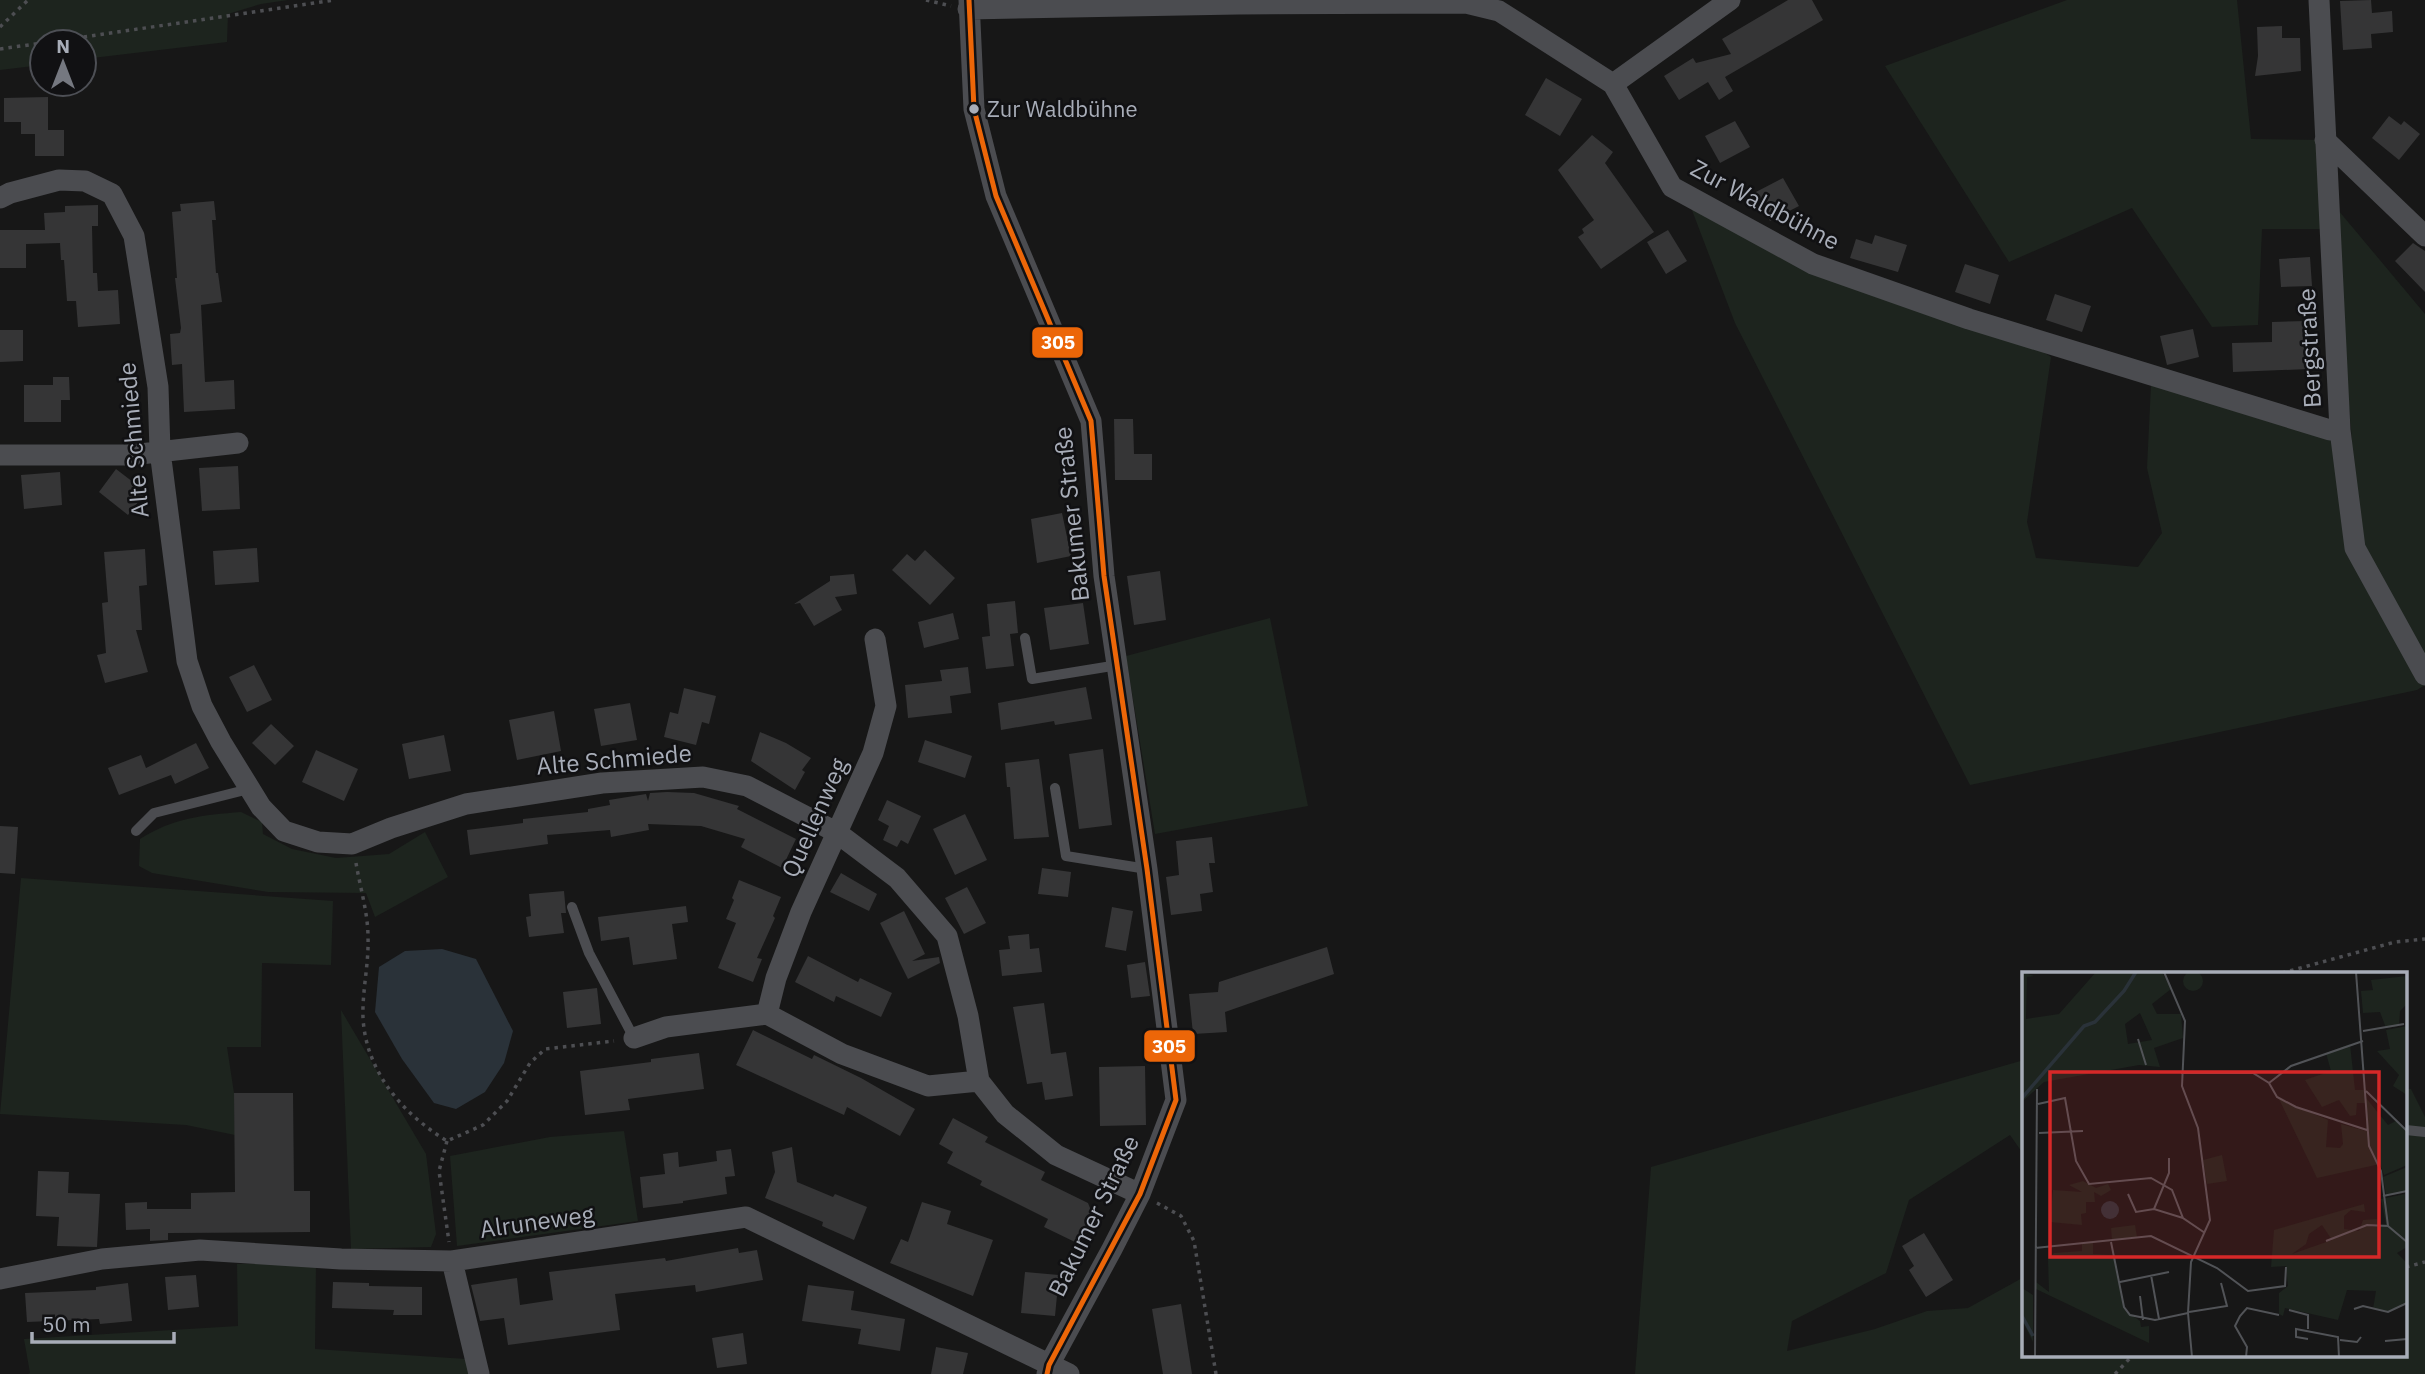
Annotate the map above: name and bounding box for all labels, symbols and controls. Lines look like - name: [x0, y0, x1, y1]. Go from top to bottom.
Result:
- north arrow: [28, 28, 98, 98]
- text: N: [56, 34, 70, 58]
- place label: Zur Waldbühne: [987, 94, 1138, 123]
- marker: Zur Waldbühne: [967, 102, 981, 116]
- street label: Zur Waldbühne: [1685, 151, 1846, 257]
- street label: Bergstraße: [2290, 287, 2328, 409]
- line badge: 305: [1031, 326, 1084, 359]
- text: 305: [1041, 330, 1075, 354]
- street label: Alte Schmiede: [110, 361, 156, 519]
- street label: Bakumer Straße: [1046, 425, 1096, 603]
- street label: Alte Schmiede: [535, 736, 693, 782]
- street label: Quellenweg: [774, 753, 855, 882]
- inset map: [2022, 972, 2408, 1356]
- line badge: 305: [1143, 1029, 1196, 1063]
- text: 305: [1152, 1034, 1186, 1058]
- street label: Bakumer Straße: [1040, 1130, 1146, 1301]
- street label: Alruneweg: [478, 1197, 596, 1245]
- scale bar: [32, 1300, 173, 1344]
- text: 50 m: [42, 1310, 91, 1338]

